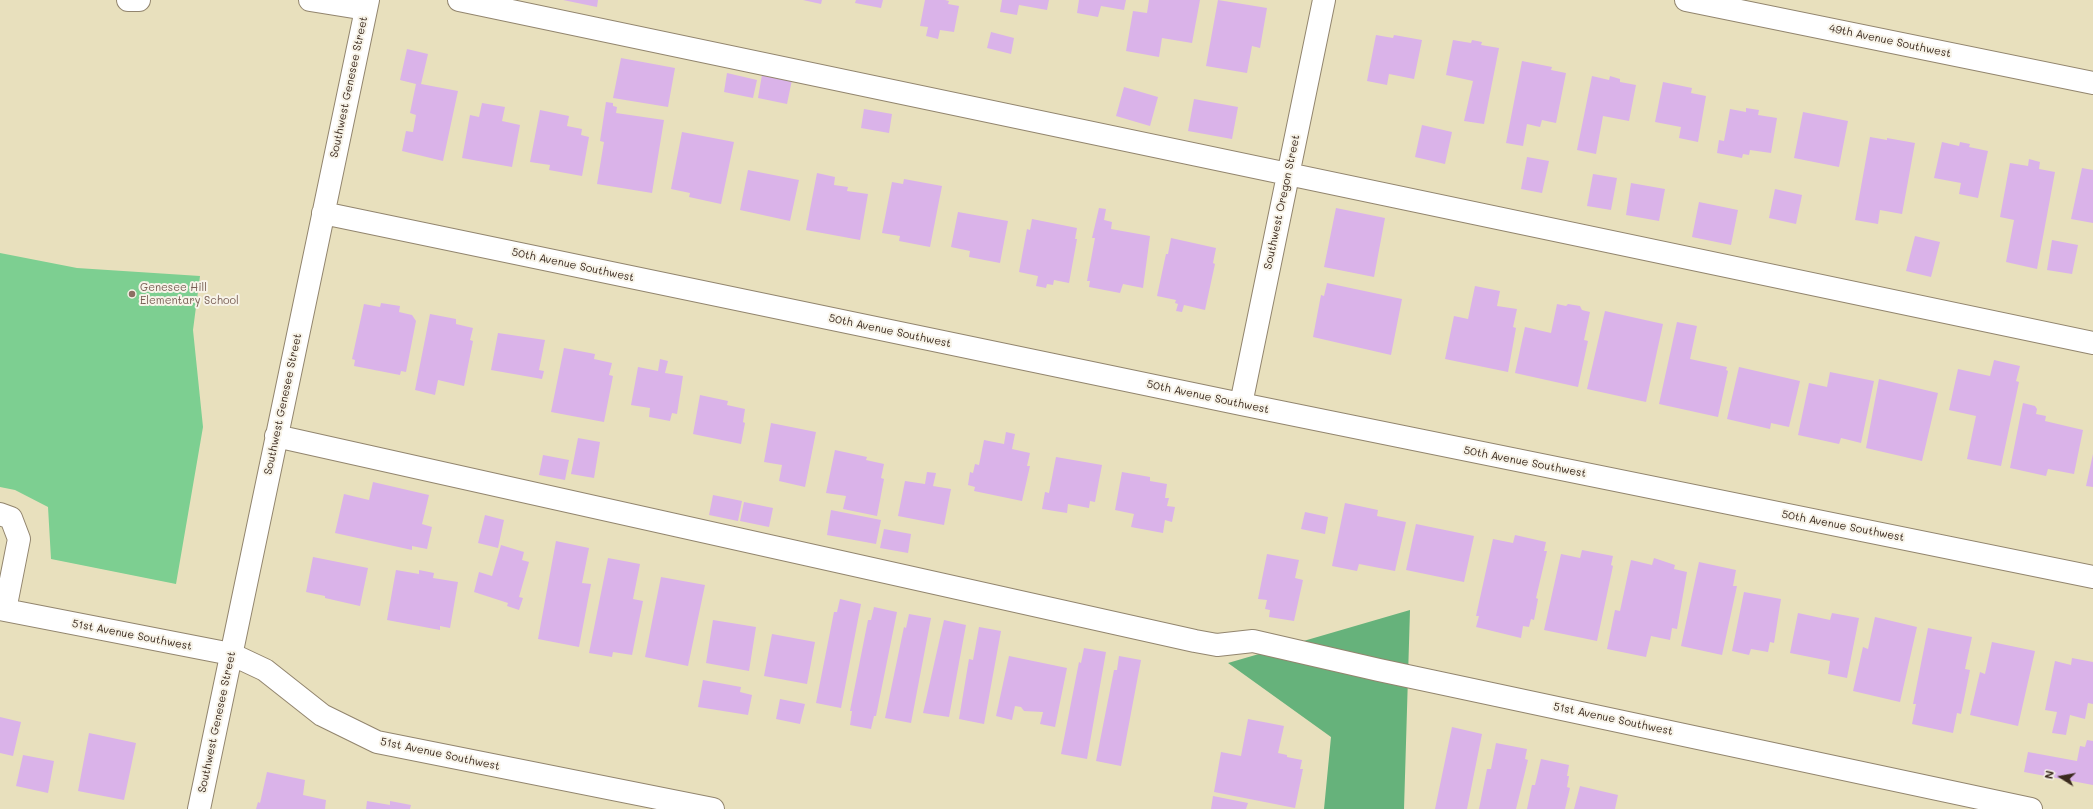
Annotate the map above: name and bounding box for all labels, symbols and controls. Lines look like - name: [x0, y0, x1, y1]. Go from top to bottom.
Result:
- street label: Southwest Genesee Street: [328, 15, 370, 159]
- street label: 49th Avenue Southwest: [1828, 22, 1952, 60]
- street label: Southwest Oregon Street: [1261, 133, 1303, 271]
- street label: 50th Avenue Southwest: [511, 246, 635, 284]
- place label: Genesee Hill Elementary School: [140, 281, 239, 307]
- marker: Genesee Hill Elementary School: [127, 289, 137, 299]
- street label: 50th Avenue Southwest: [828, 312, 952, 350]
- street label: Southwest Genesee Street: [262, 332, 304, 476]
- street label: 50th Avenue Southwest: [1146, 378, 1270, 416]
- street label: 50th Avenue Southwest: [1463, 444, 1587, 480]
- street label: 50th Avenue Southwest: [1781, 508, 1905, 544]
- street label: 51st Avenue Southwest: [71, 617, 193, 653]
- street label: Southwest Genesee Street: [196, 650, 238, 794]
- street label: 51st Avenue Southwest: [1552, 700, 1674, 738]
- street label: 51st Avenue Southwest: [379, 735, 501, 773]
- north arrow: [2041, 757, 2081, 797]
- text: N: [2041, 769, 2057, 780]

